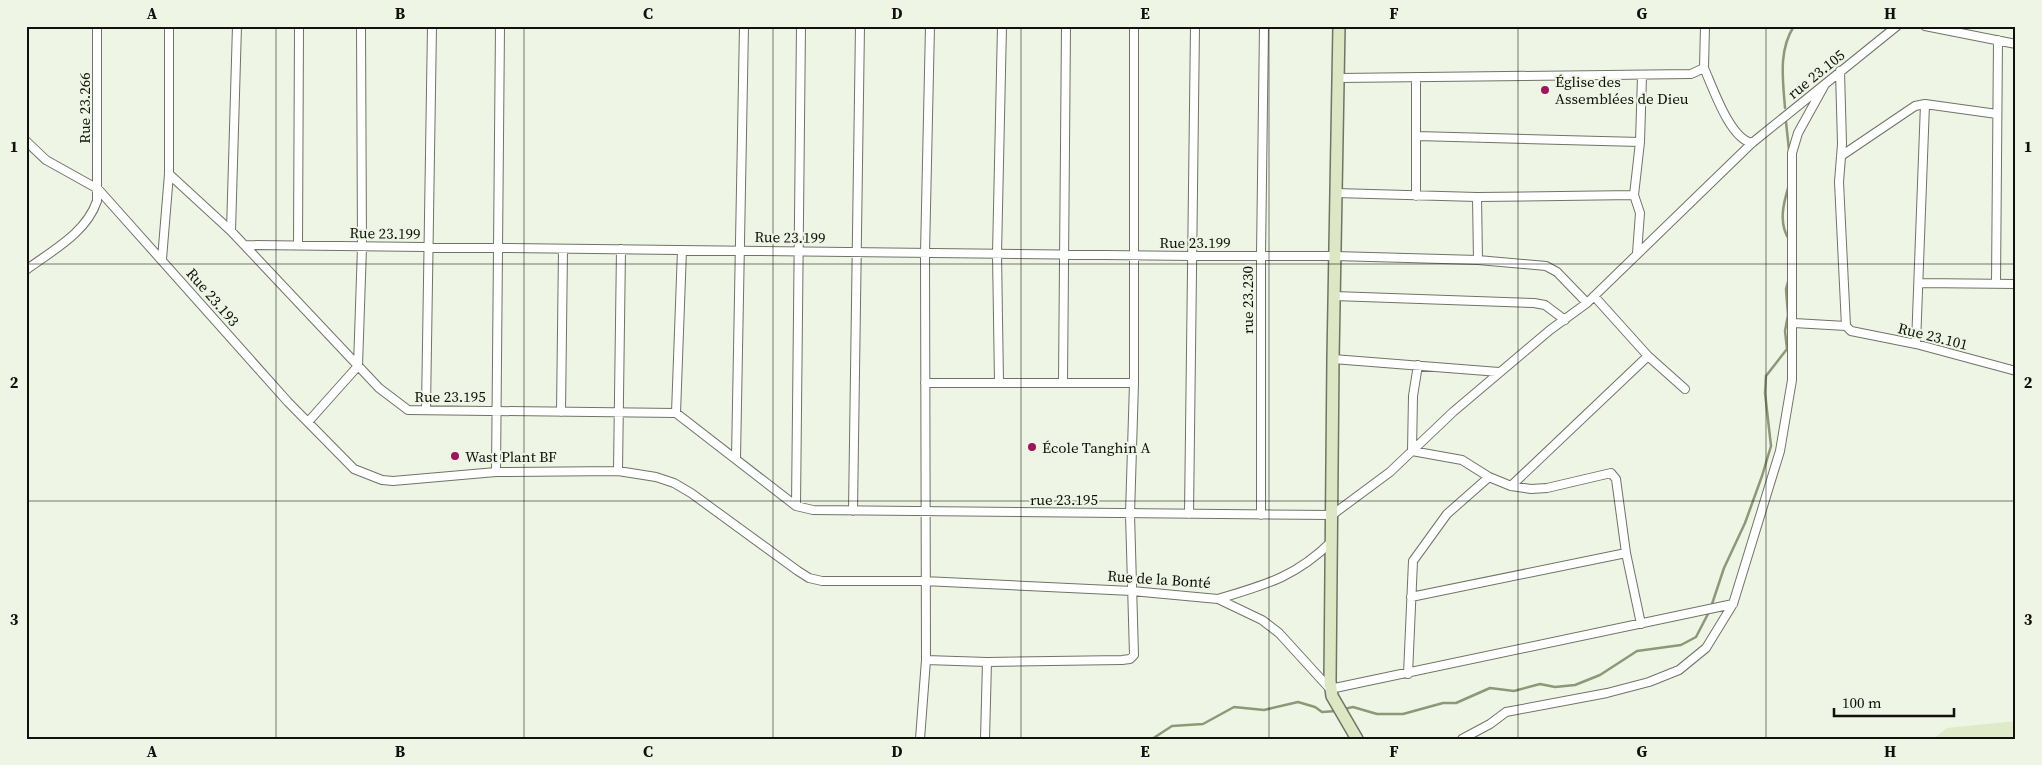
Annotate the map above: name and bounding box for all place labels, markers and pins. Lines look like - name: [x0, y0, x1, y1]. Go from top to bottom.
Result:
- place label: Église des Assemblées de Dieu: [1555, 71, 1689, 109]
- marker: Église des Assemblées de Dieu: [1539, 84, 1551, 96]
- place label: École Tanghin A: [1042, 437, 1151, 458]
- marker: École Tanghin A: [1026, 441, 1038, 453]
- place label: Wast Plant BF: [465, 446, 557, 467]
- marker: Wast Plant BF: [449, 450, 461, 462]

